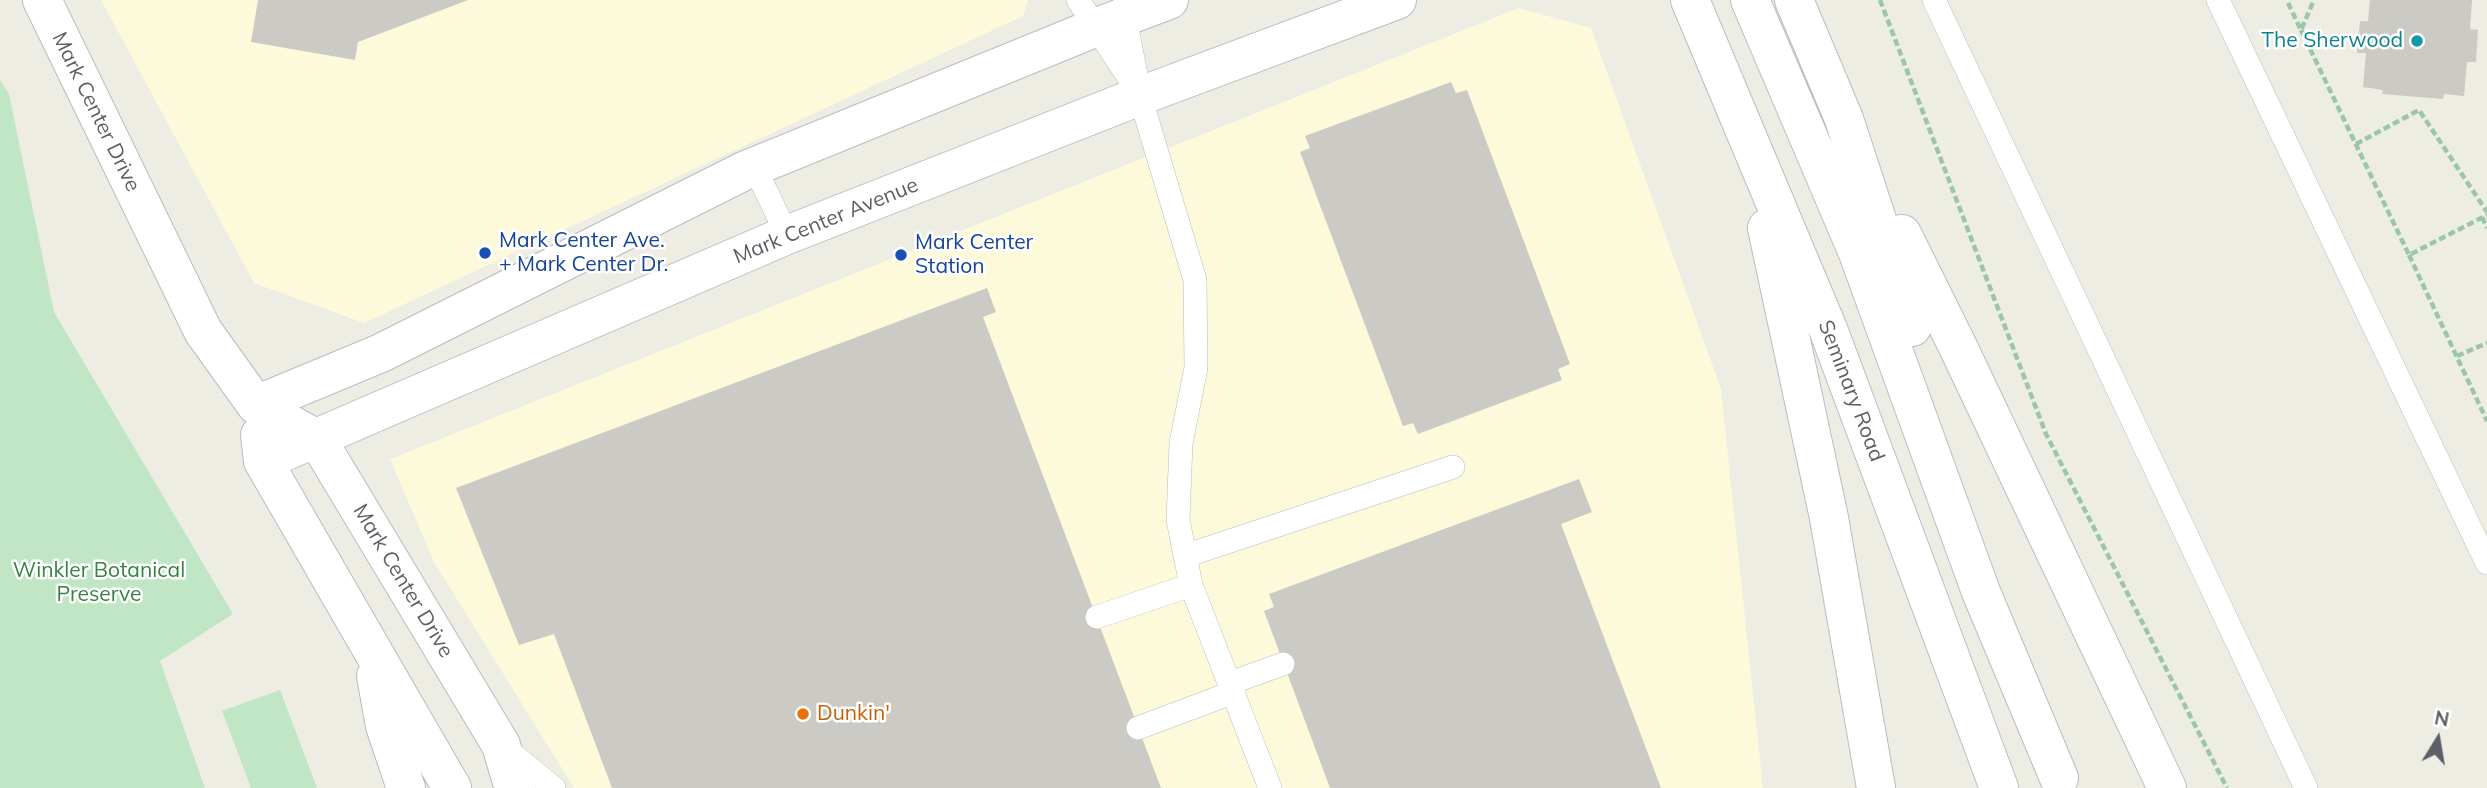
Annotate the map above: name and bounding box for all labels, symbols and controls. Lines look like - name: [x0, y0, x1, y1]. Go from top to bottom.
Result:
- street label: Mark Center Drive: [46, 28, 146, 196]
- place label: The Sherwood: [2261, 28, 2403, 54]
- marker: The Sherwood: [2409, 33, 2425, 49]
- street label: Mark Center Avenue: [730, 172, 922, 270]
- place label: Mark Center Ave. + Mark Center Dr.: [499, 228, 668, 278]
- place label: Mark Center Station: [915, 230, 1033, 280]
- marker: Mark Center Ave. + Mark Center Dr.: [477, 245, 493, 261]
- marker: Mark Center Station: [893, 247, 909, 263]
- street label: Seminary Road: [1812, 317, 1890, 465]
- street label: Mark Center Drive: [347, 500, 459, 662]
- park label: Winkler Botanical Preserve: [13, 558, 185, 608]
- place label: Dunkin': [817, 701, 890, 727]
- north arrow: [2403, 704, 2473, 774]
- text: N: [2433, 705, 2451, 732]
- marker: Dunkin': [795, 706, 811, 722]

